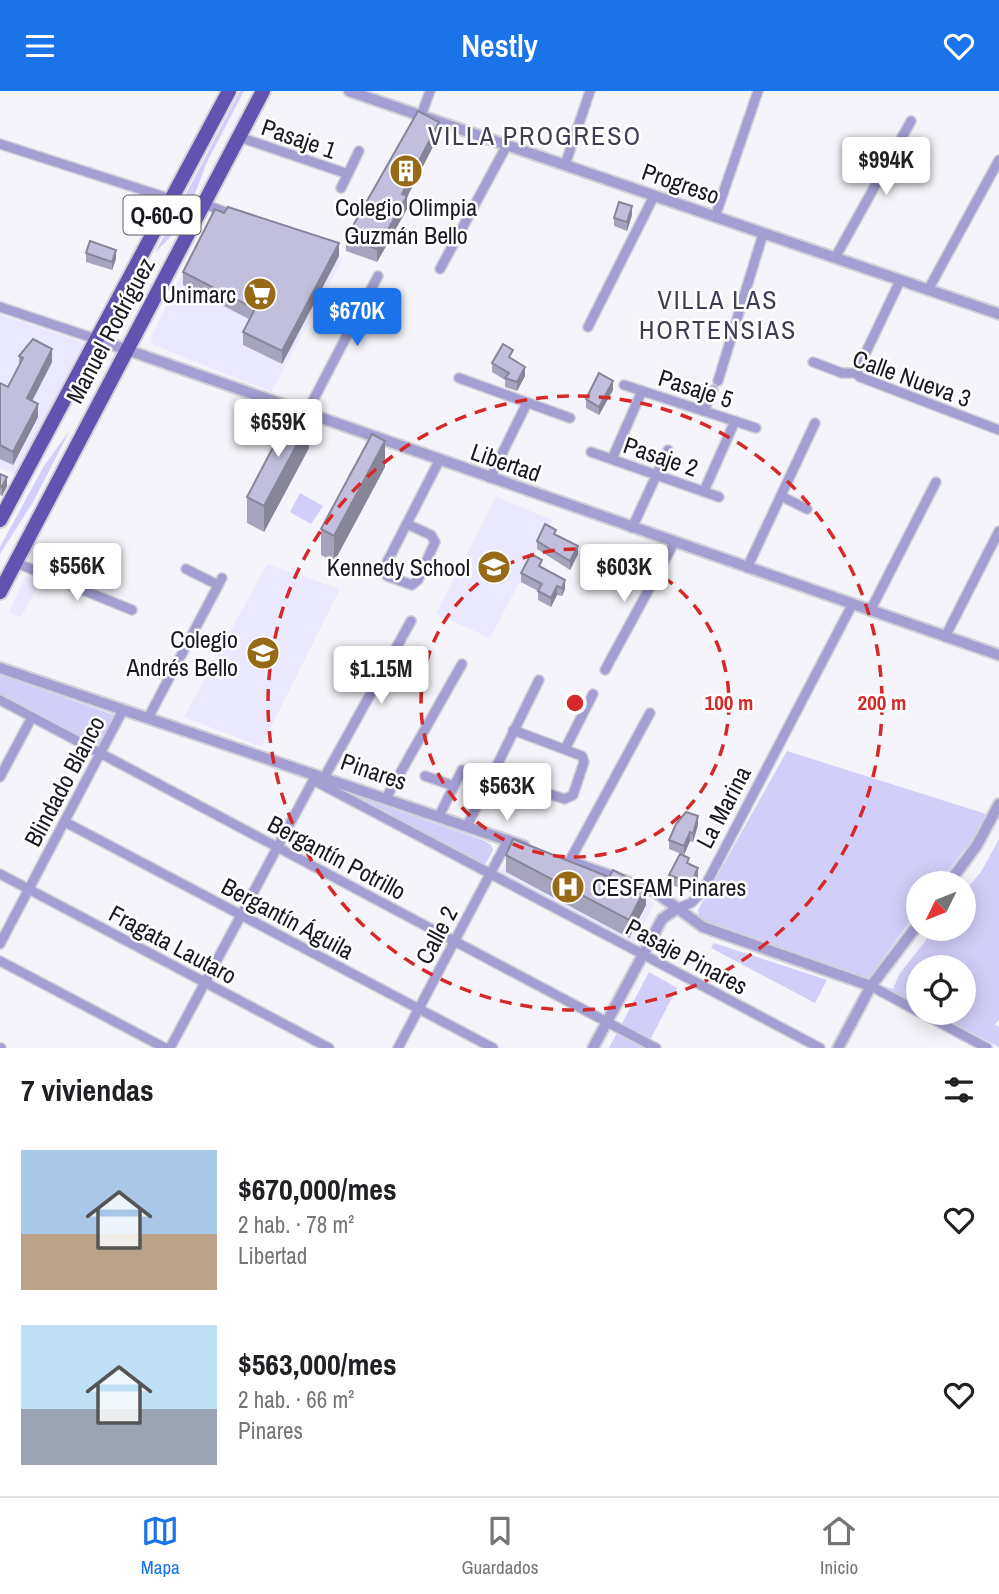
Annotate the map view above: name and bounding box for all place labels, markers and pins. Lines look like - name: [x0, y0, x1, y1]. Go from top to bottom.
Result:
- pin: $994K: [837, 137, 935, 197]
- building icon: Colegio Olimpia Guzmán Bello: [387, 152, 425, 190]
- place label: Colegio Olimpia Guzmán Bello: [335, 191, 477, 251]
- supermarket icon: Unimarc: [241, 275, 279, 313]
- place label: Unimarc: [162, 278, 236, 310]
- pin: $670K: [308, 289, 406, 348]
- pin: $659K: [229, 399, 327, 459]
- pin: $556K: [28, 543, 126, 603]
- pin: $603K: [575, 545, 673, 604]
- school or university icon: Kennedy School: [475, 548, 513, 586]
- place label: Kennedy School: [327, 551, 470, 583]
- place label: Colegio Andrés Bello: [125, 623, 238, 683]
- school or university icon: Colegio Andrés Bello: [244, 634, 282, 672]
- pin: $1.15M: [324, 647, 438, 706]
- centre of rings: [563, 691, 587, 715]
- pin: $563K: [458, 763, 556, 823]
- hospital icon: CESFAM Pinares: [549, 868, 587, 906]
- place label: CESFAM Pinares: [592, 871, 746, 903]

